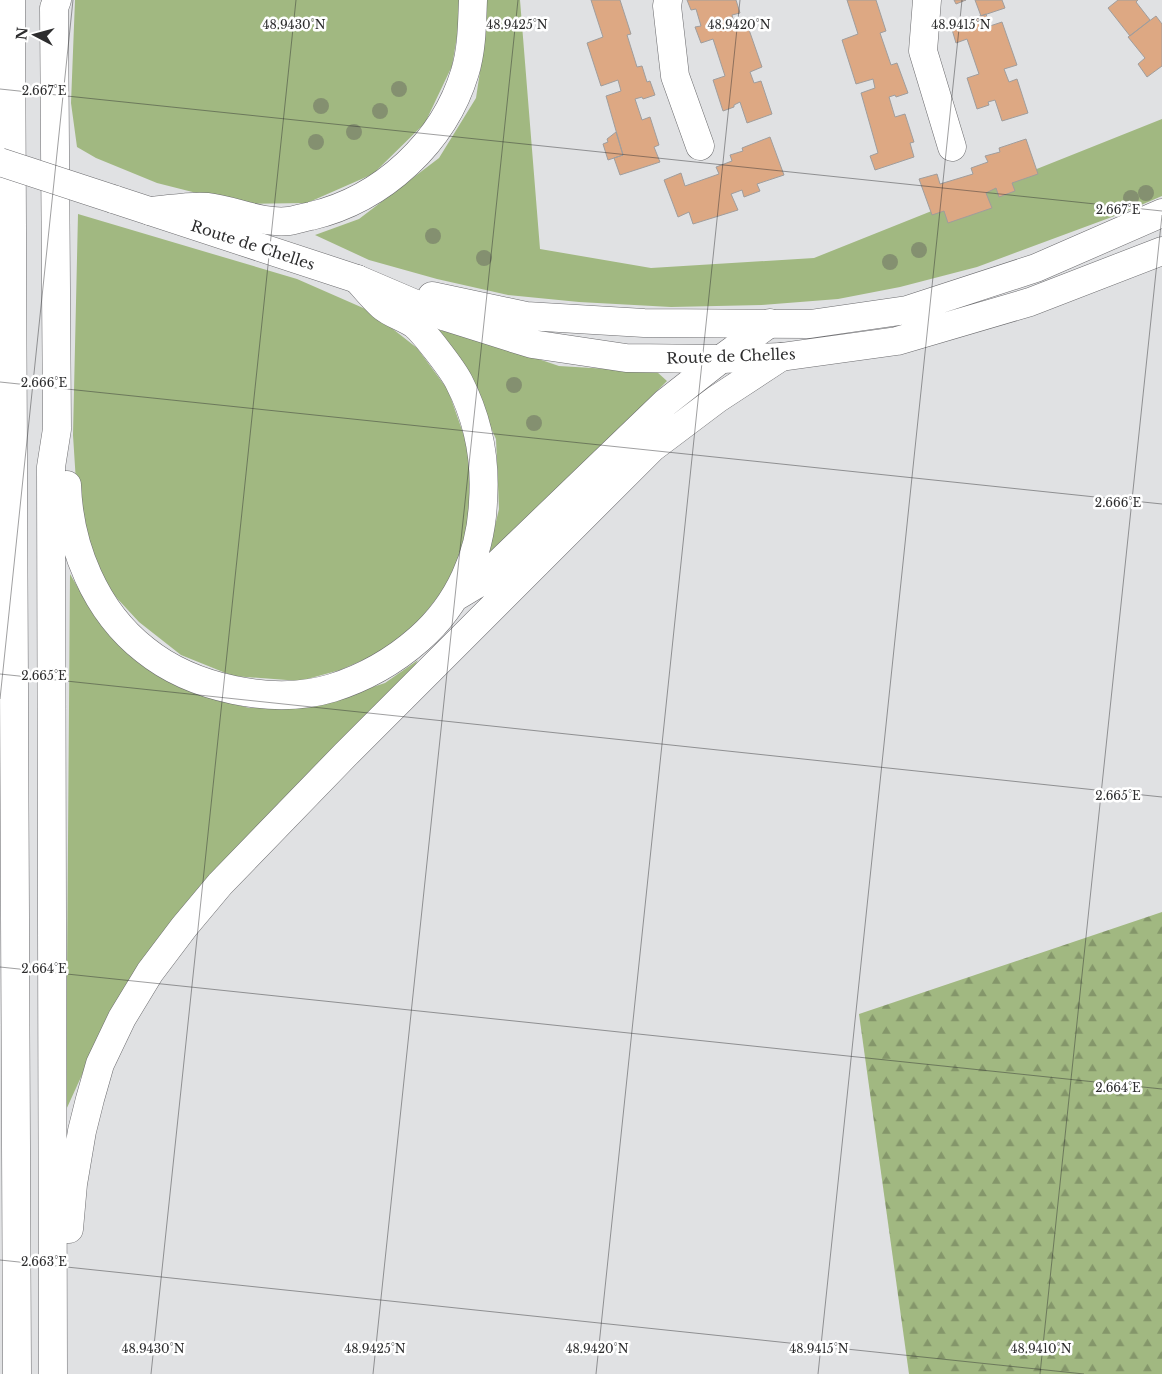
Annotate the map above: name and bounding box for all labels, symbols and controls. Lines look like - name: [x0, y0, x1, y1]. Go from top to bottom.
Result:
- north arrow: [10, 10, 60, 60]
- text: 48.9430°N: [262, 17, 326, 32]
- text: 48.9425°N: [486, 17, 548, 32]
- text: 48.9420°N: [707, 17, 771, 32]
- text: 48.9415°N: [931, 17, 991, 32]
- text: N: [12, 26, 32, 41]
- text: 2.667°E: [22, 83, 67, 98]
- text: 2.667°E: [1096, 202, 1141, 217]
- street label: Route de Chelles: [189, 216, 318, 274]
- street label: Route de Chelles: [666, 344, 796, 368]
- text: 2.666°E: [21, 375, 67, 390]
- text: 2.666°E: [1095, 495, 1141, 510]
- text: 2.665°E: [21, 668, 67, 683]
- text: 2.665°E: [1095, 788, 1141, 803]
- text: 2.664°E: [21, 961, 67, 976]
- text: 2.664°E: [1095, 1080, 1141, 1095]
- text: 2.663°E: [21, 1254, 67, 1269]
- text: 48.9430°N: [121, 1341, 185, 1356]
- text: 48.9425°N: [344, 1341, 406, 1356]
- text: 48.9420°N: [565, 1341, 629, 1356]
- text: 48.9415°N: [789, 1341, 849, 1356]
- text: 48.9410°N: [1010, 1341, 1072, 1356]

